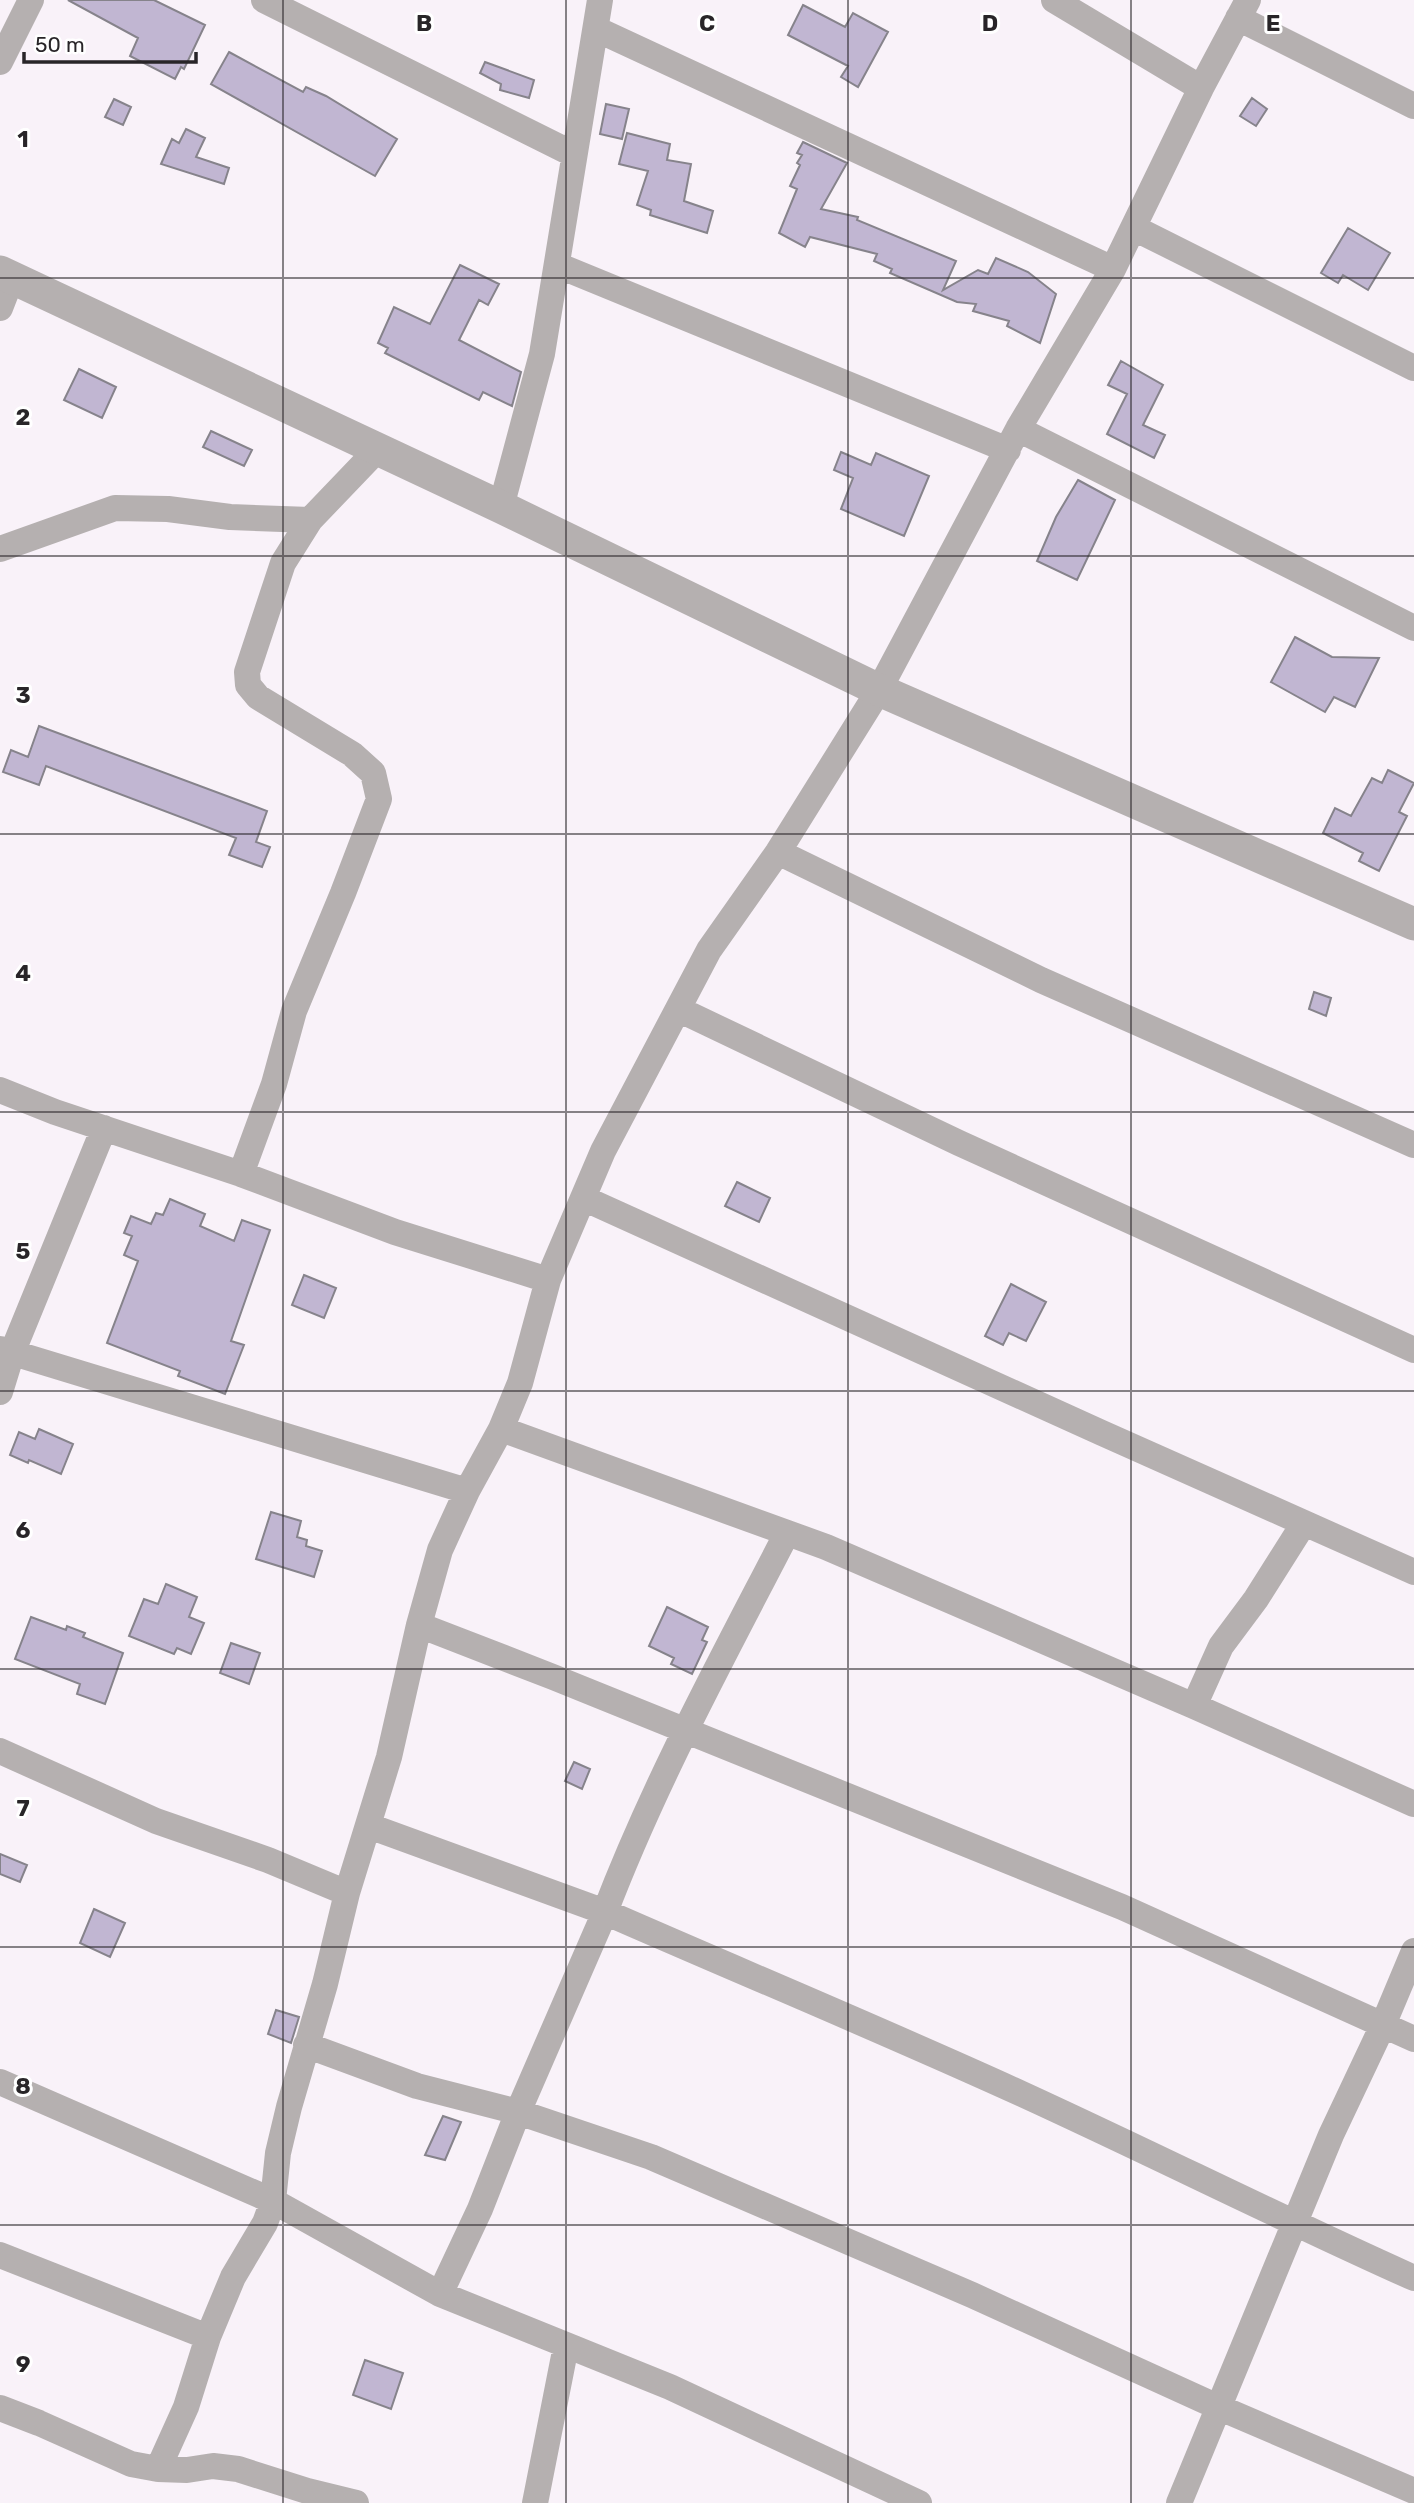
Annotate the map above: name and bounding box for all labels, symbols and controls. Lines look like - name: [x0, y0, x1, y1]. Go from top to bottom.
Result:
- text: B: [416, 9, 432, 37]
- text: C: [699, 9, 715, 37]
- text: D: [982, 9, 998, 37]
- text: E: [1266, 9, 1280, 37]
- scale bar: [24, 21, 196, 65]
- text: 50 m: [35, 32, 85, 57]
- text: 1: [17, 125, 29, 153]
- text: 2: [16, 403, 30, 431]
- text: 3: [15, 681, 31, 709]
- text: 4: [15, 959, 31, 987]
- text: 5: [16, 1237, 31, 1265]
- text: 6: [16, 1516, 31, 1544]
- text: 7: [16, 1794, 30, 1822]
- text: 8: [15, 2072, 31, 2100]
- text: 9: [16, 2350, 30, 2378]

